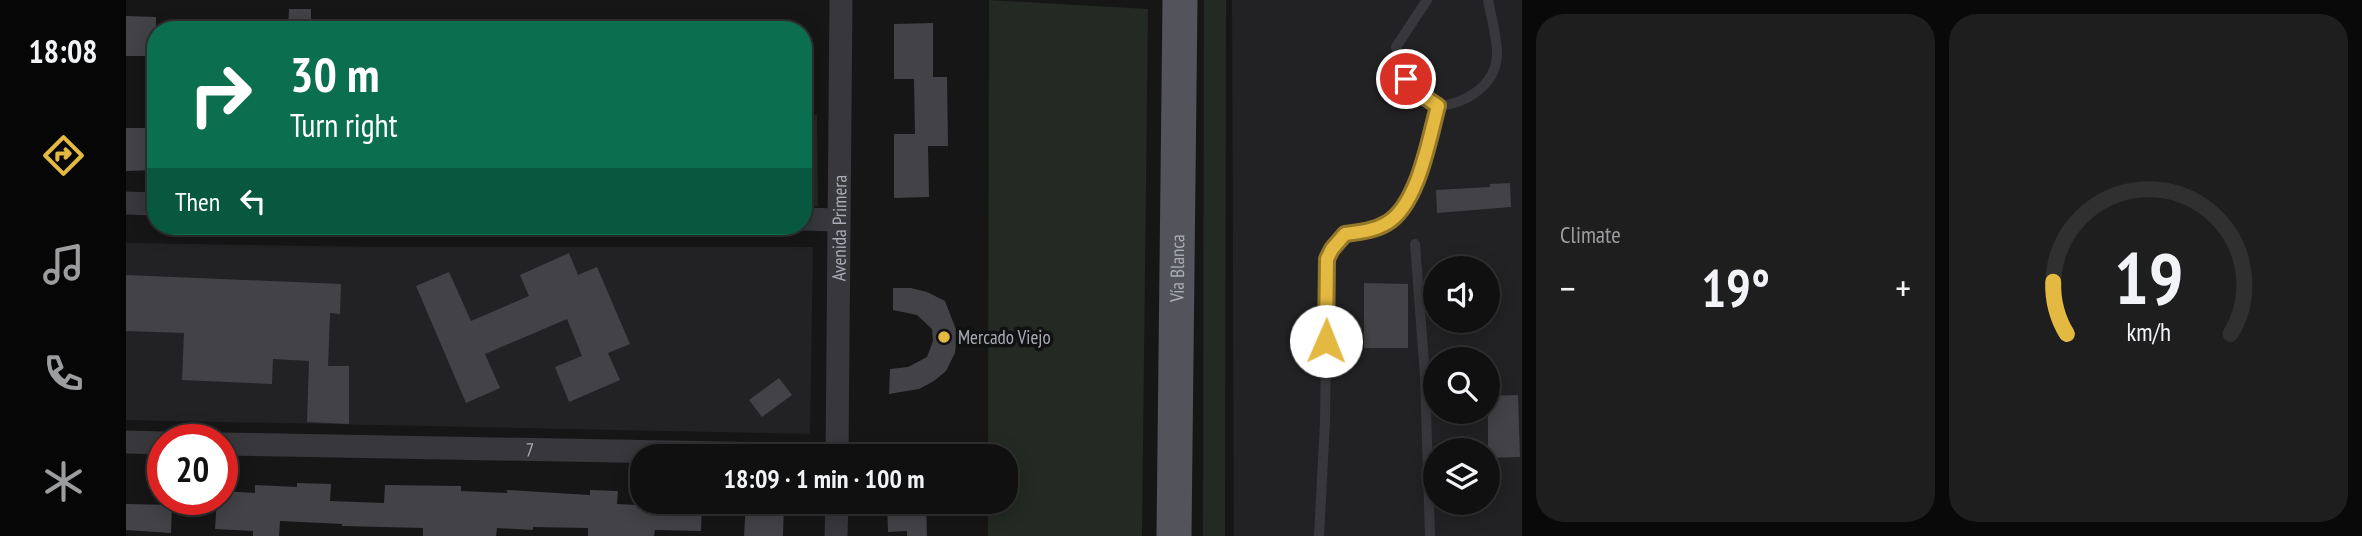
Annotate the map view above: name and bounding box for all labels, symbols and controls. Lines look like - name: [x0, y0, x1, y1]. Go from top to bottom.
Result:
- text: 18:08: [28, 30, 98, 72]
- text: 30 m: [290, 42, 379, 106]
- icon: right: [175, 49, 266, 140]
- pin: [1376, 49, 1436, 109]
- icon: arrive: [1387, 60, 1425, 98]
- text: Turn right: [290, 104, 398, 146]
- icon: directions: [39, 131, 88, 180]
- street label: Avenida Primera: [827, 175, 851, 281]
- icon: left: [234, 182, 272, 220]
- text: Then: [175, 185, 220, 218]
- text: Climate: [1560, 220, 1621, 249]
- text: 19: [2114, 230, 2183, 324]
- street label: Vía Blanca: [1165, 234, 1189, 303]
- icon: music: [39, 240, 88, 289]
- text: 19°: [1701, 254, 1770, 321]
- map controls: [1423, 256, 1500, 515]
- button: sound: [1423, 256, 1500, 333]
- text: −: [1560, 263, 1576, 312]
- text: +: [1895, 263, 1911, 312]
- position arrow: [1289, 304, 1363, 378]
- text: km/h: [2126, 316, 2171, 348]
- place label: Mercado Viejo: [958, 325, 1051, 349]
- marker: Mercado Viejo: [936, 329, 952, 345]
- button: search: [1423, 347, 1500, 424]
- icon: phone: [39, 349, 88, 398]
- speed limit sign: 20: [147, 424, 238, 515]
- street label: 7: [525, 437, 534, 462]
- button: layers: [1423, 438, 1500, 515]
- icon: climate: [39, 457, 88, 506]
- text: 18:09 · 1 min · 100 m: [724, 462, 924, 495]

